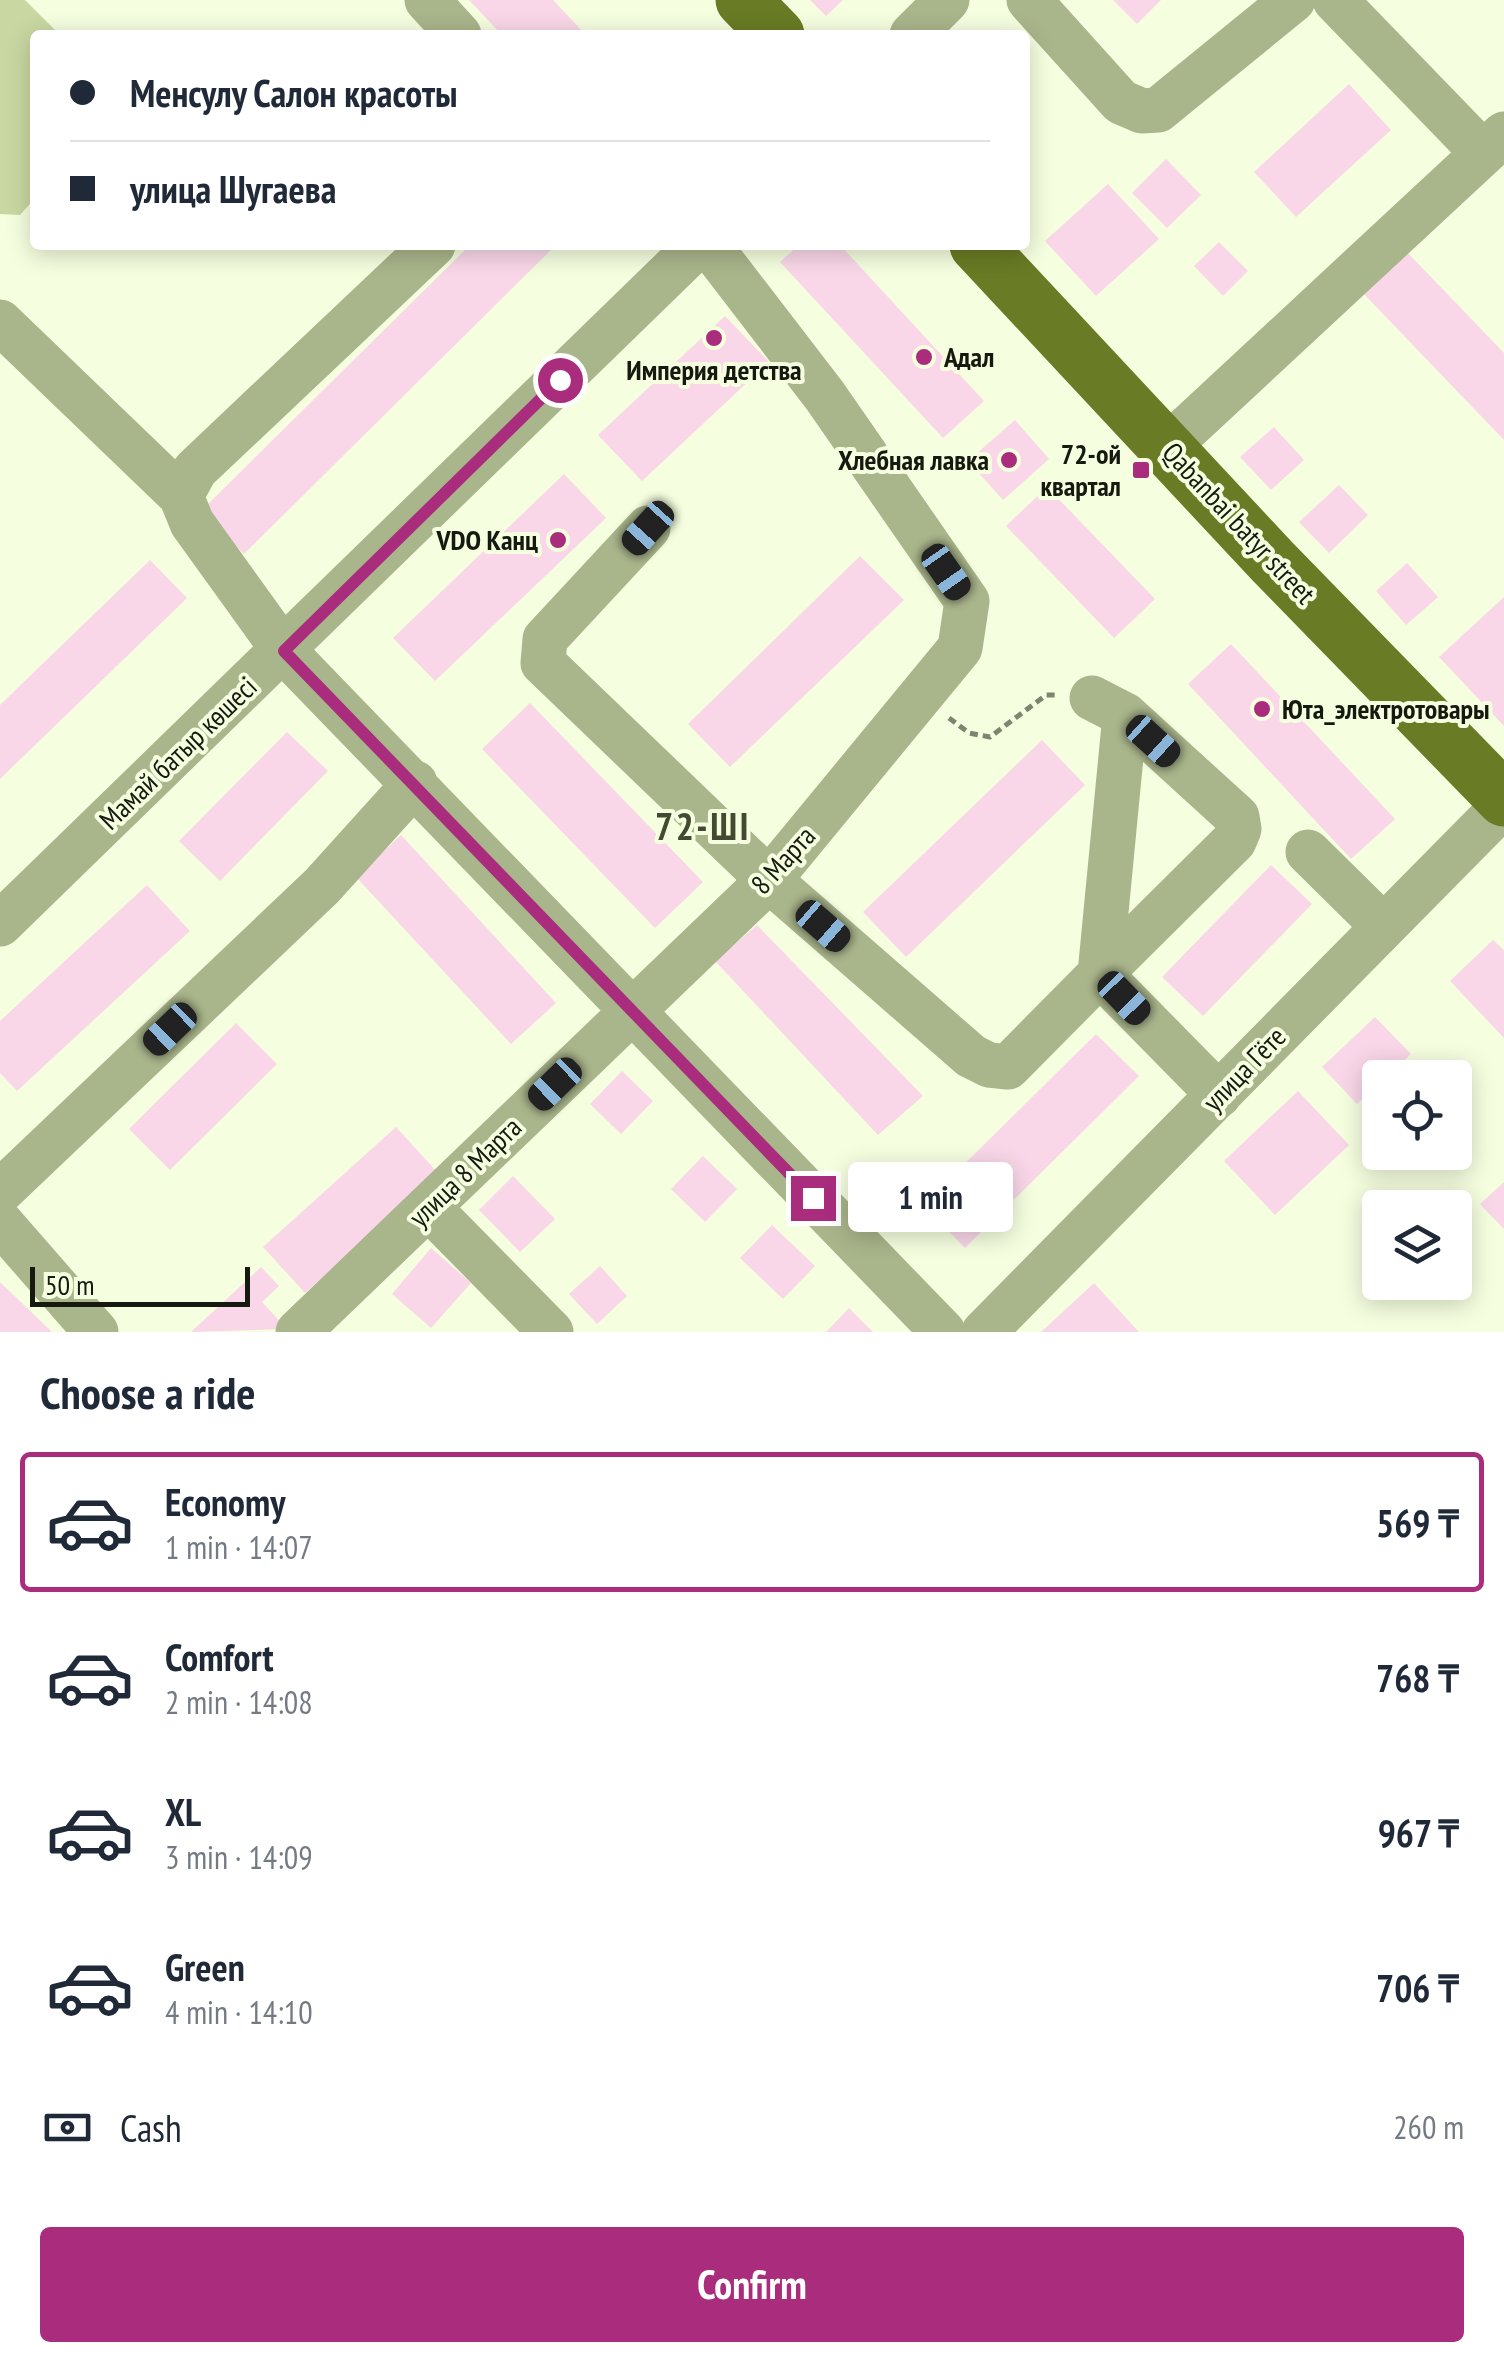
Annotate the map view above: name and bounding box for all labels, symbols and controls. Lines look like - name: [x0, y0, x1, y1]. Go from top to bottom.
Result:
- text: Менсулу Салон красоты: [130, 68, 458, 117]
- text: улица Шугаева: [130, 164, 336, 213]
- marker: Империя детства: [703, 327, 725, 349]
- place label: Адал: [943, 338, 994, 375]
- marker: Адал: [913, 346, 935, 368]
- place label: Империя детства: [626, 351, 802, 388]
- route start: [538, 358, 583, 403]
- street label: Qabanbai batyr street: [1155, 434, 1324, 612]
- place label: 72-ой квартал: [1041, 435, 1121, 504]
- place label: Хлебная лавка: [838, 441, 989, 478]
- marker: Хлебная лавка: [998, 449, 1020, 471]
- marker: 72-ой квартал: [1130, 459, 1152, 481]
- car: [617, 496, 679, 560]
- place label: VDO Канц: [436, 521, 538, 558]
- marker: VDO Канц: [547, 529, 569, 551]
- car: [917, 539, 975, 605]
- street label: Мамай батыр көшесі: [91, 668, 264, 837]
- place label: Юта_электротовары: [1282, 690, 1490, 727]
- marker: Юта_электротовары: [1251, 698, 1273, 720]
- car: [1121, 710, 1185, 772]
- district label: 72-ШІ: [655, 801, 751, 850]
- street label: 8 Марта: [742, 818, 823, 902]
- car: [791, 895, 855, 957]
- car: [1092, 966, 1156, 1030]
- car: [138, 997, 202, 1061]
- street label: улица Гёте: [1194, 1018, 1293, 1119]
- car: [523, 1052, 587, 1116]
- map controls: [1362, 1060, 1472, 1300]
- button: locate: [1362, 1060, 1472, 1170]
- street label: улица 8 Марта: [400, 1109, 529, 1235]
- callout: 1 min: [848, 1163, 1013, 1233]
- route end: [791, 1176, 836, 1221]
- text: 1 min: [898, 1176, 963, 1218]
- button: layers: [1362, 1190, 1472, 1300]
- scale bar: [30, 1262, 250, 1306]
- text: 50 m: [45, 1266, 94, 1303]
- text: Choose a ride: [40, 1363, 255, 1421]
- icon: car: [45, 1477, 135, 1567]
- text: Economy: [165, 1477, 285, 1526]
- text: 569 ₸: [1376, 1498, 1459, 1547]
- text: 1 min · 14:07: [165, 1526, 313, 1568]
- icon: car: [45, 1632, 135, 1722]
- text: Comfort: [165, 1632, 274, 1681]
- text: 768 ₸: [1376, 1653, 1459, 1702]
- text: 2 min · 14:08: [165, 1681, 313, 1723]
- icon: car: [45, 1787, 135, 1877]
- text: XL: [165, 1787, 201, 1836]
- text: 967 ₸: [1378, 1808, 1459, 1857]
- text: 3 min · 14:09: [165, 1836, 313, 1878]
- icon: car: [45, 1942, 135, 2032]
- text: Green: [165, 1942, 245, 1991]
- text: 706 ₸: [1376, 1963, 1459, 2012]
- text: 4 min · 14:10: [165, 1991, 313, 2033]
- icon: cash: [40, 2100, 95, 2155]
- text: Cash: [120, 2103, 182, 2152]
- text: 260 m: [1393, 2106, 1464, 2148]
- button: Confirm: [40, 2227, 1464, 2342]

